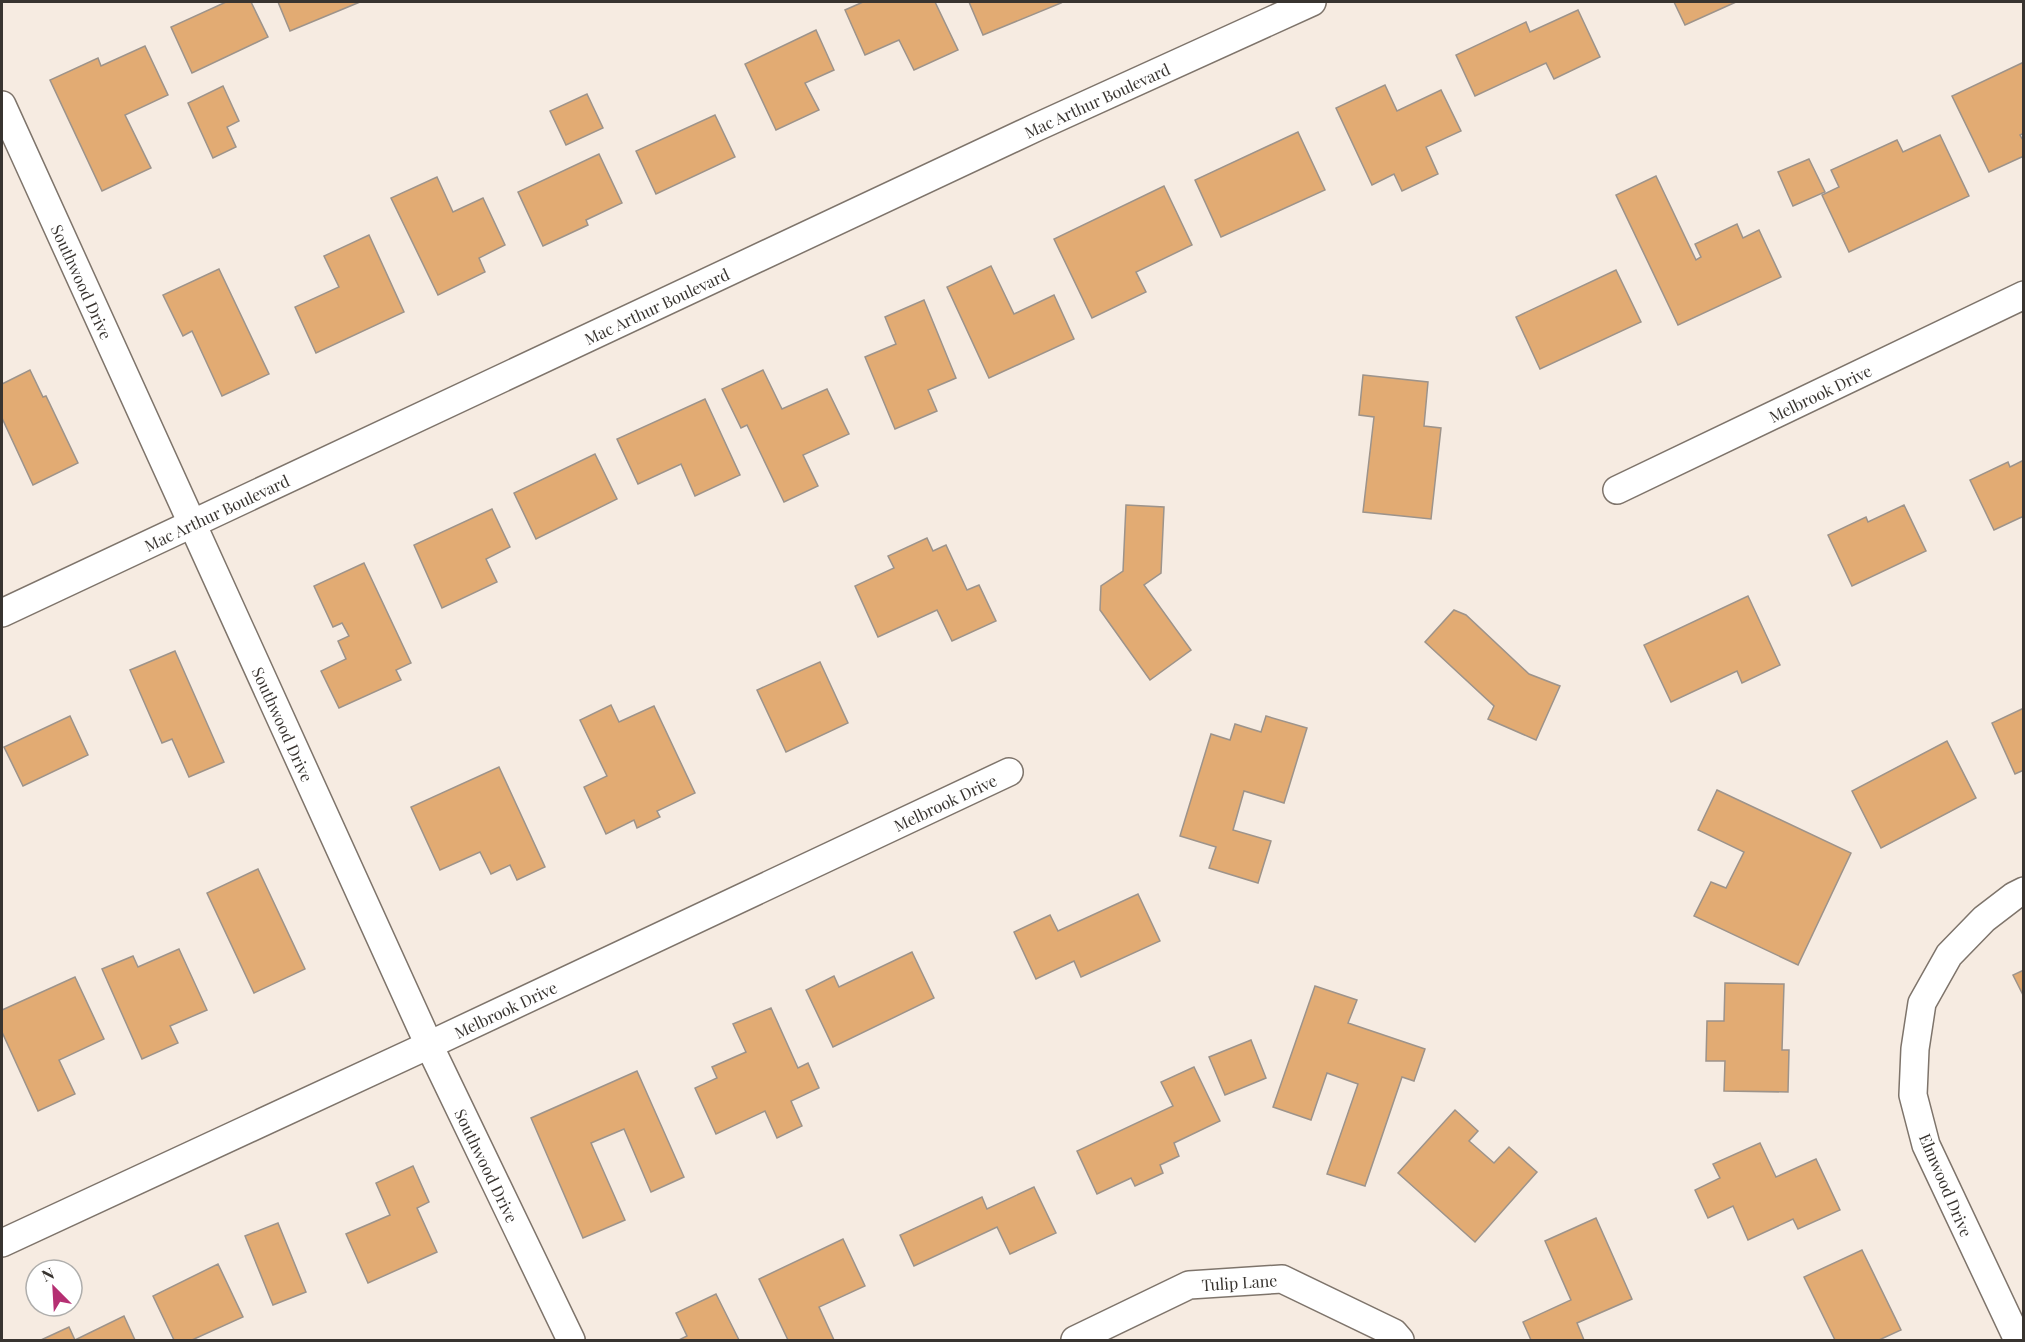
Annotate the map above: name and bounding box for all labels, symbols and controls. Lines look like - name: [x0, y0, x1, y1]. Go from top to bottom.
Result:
- street label: Mac Arthur Boulevard: [1020, 58, 1173, 142]
- street label: Southwood Drive: [47, 221, 117, 342]
- street label: Mac Arthur Boulevard: [581, 263, 732, 349]
- street label: Melbrook Drive: [1765, 359, 1875, 426]
- street label: Mac Arthur Boulevard: [141, 469, 292, 555]
- street label: Southwood Drive: [248, 663, 318, 785]
- street label: Melbrook Drive: [890, 769, 1000, 835]
- street label: Melbrook Drive: [450, 976, 560, 1042]
- street label: Southwood Drive: [451, 1105, 523, 1226]
- street label: Elmwood Drive: [1915, 1130, 1977, 1240]
- north arrow: [24, 1258, 84, 1318]
- text: N: [38, 1262, 58, 1286]
- street label: Tulip Lane: [1201, 1269, 1278, 1295]

